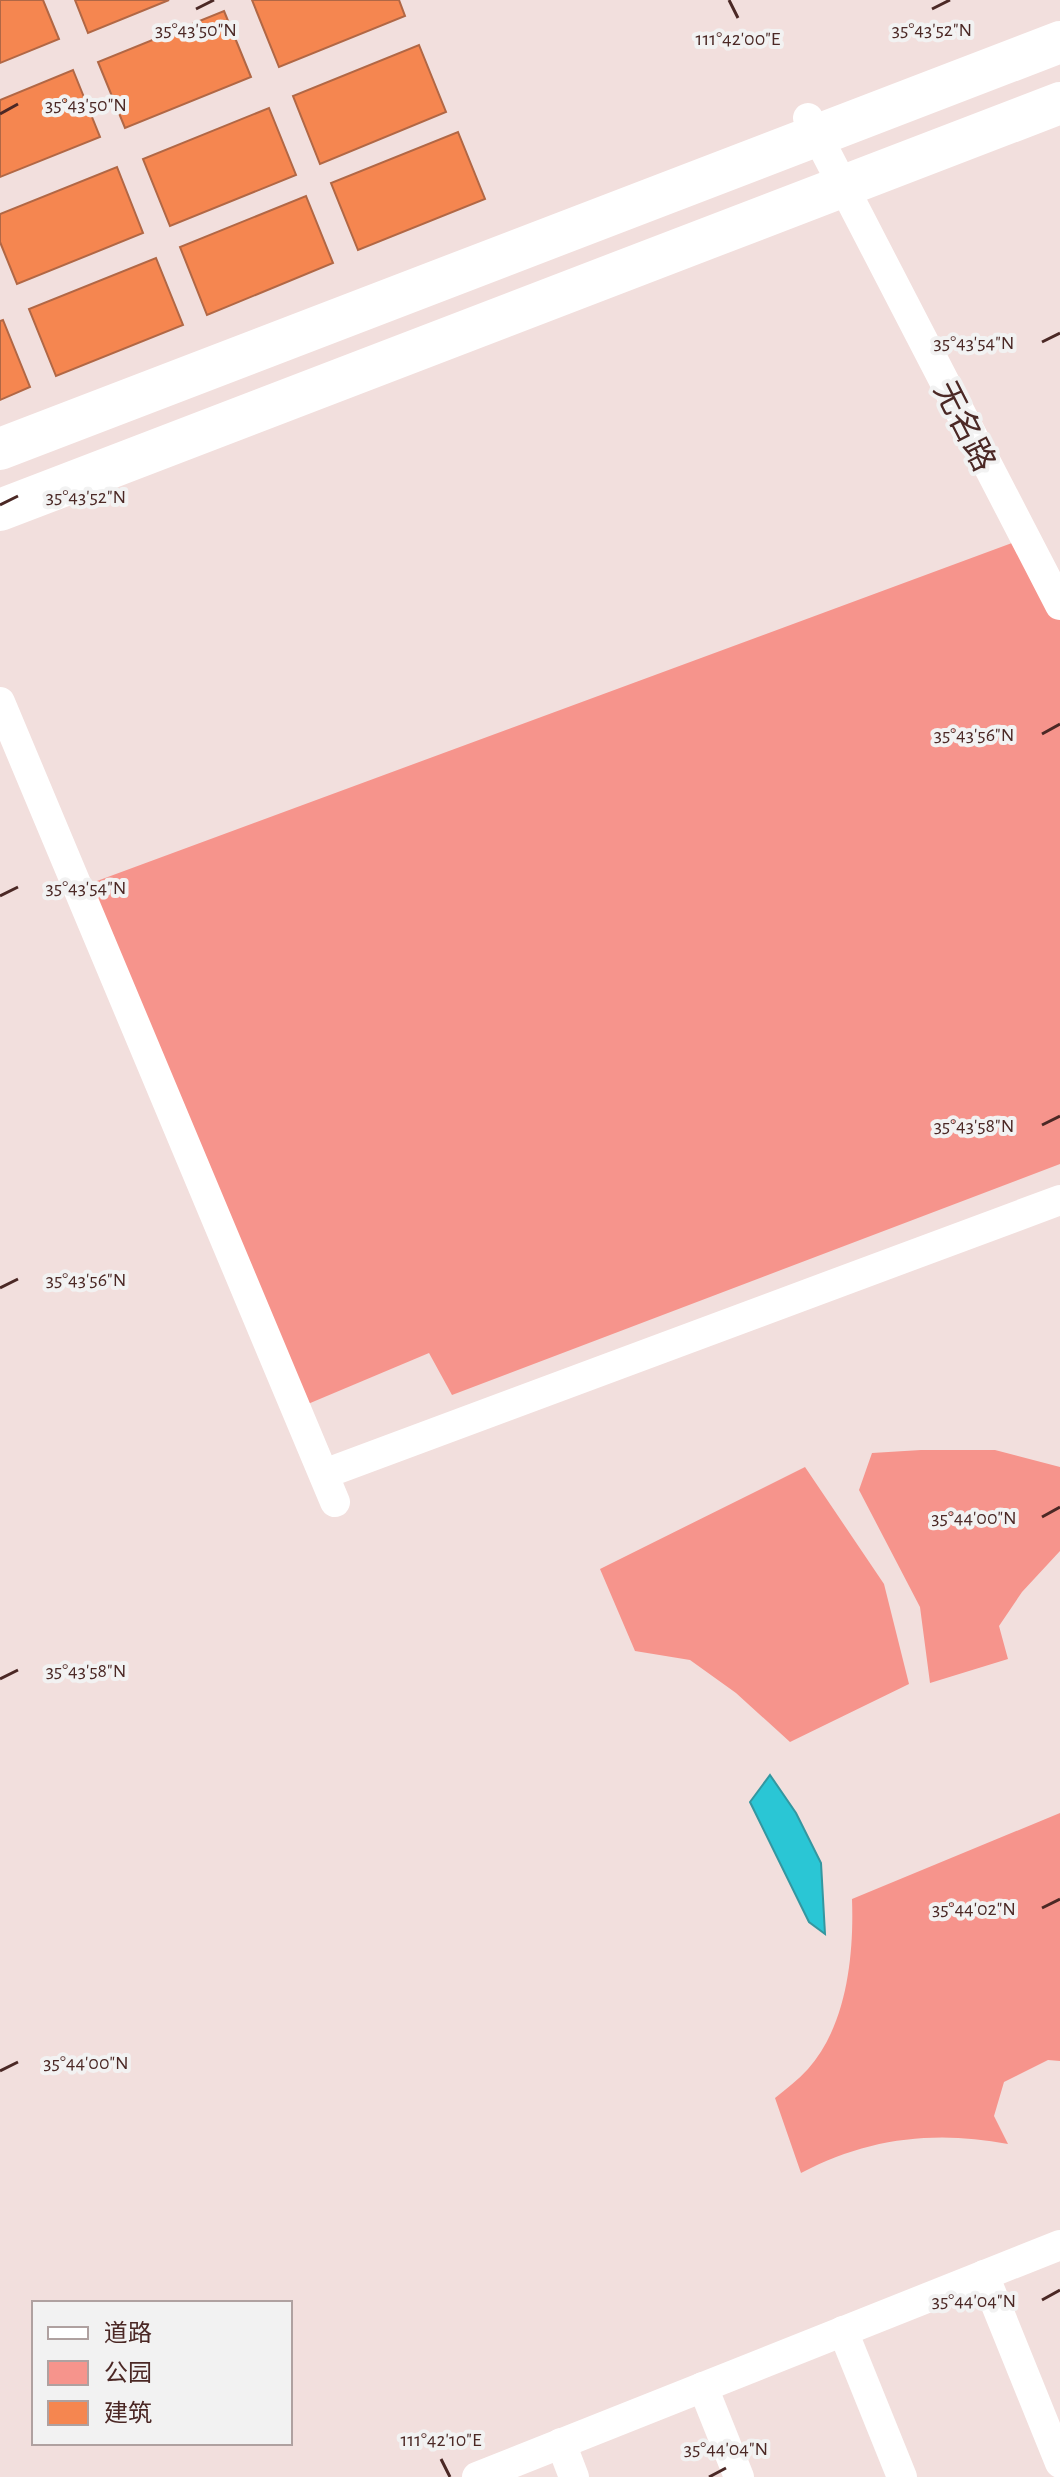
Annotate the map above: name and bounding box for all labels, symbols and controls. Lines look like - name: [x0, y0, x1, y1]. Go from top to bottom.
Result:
- text: 35°43'50"N: [155, 20, 237, 40]
- text: 35°43'52"N: [892, 20, 972, 40]
- text: 111°42'00"E: [696, 29, 781, 49]
- text: 35°43'50"N: [45, 95, 127, 115]
- text: 35°43'54"N: [934, 333, 1014, 353]
- street label: 无名路: [928, 376, 1002, 476]
- text: 35°43'52"N: [46, 487, 126, 507]
- text: 35°43'56"N: [934, 725, 1014, 745]
- text: 35°43'54"N: [46, 878, 126, 898]
- text: 35°43'58"N: [934, 1116, 1014, 1136]
- text: 35°43'56"N: [46, 1270, 126, 1290]
- text: 35°44'00"N: [931, 1508, 1017, 1528]
- text: 35°43'58"N: [46, 1661, 126, 1681]
- text: 35°44'02"N: [932, 1899, 1016, 1919]
- text: 35°44'00"N: [43, 2053, 129, 2073]
- text: 35°44'04"N: [932, 2291, 1016, 2311]
- legend: [32, 2301, 292, 2445]
- text: 道路: [104, 2320, 152, 2346]
- text: 公园: [104, 2361, 152, 2386]
- text: 建筑: [104, 2400, 152, 2426]
- text: 111°42'10"E: [400, 2430, 482, 2450]
- text: 35°44'04"N: [684, 2439, 768, 2459]

